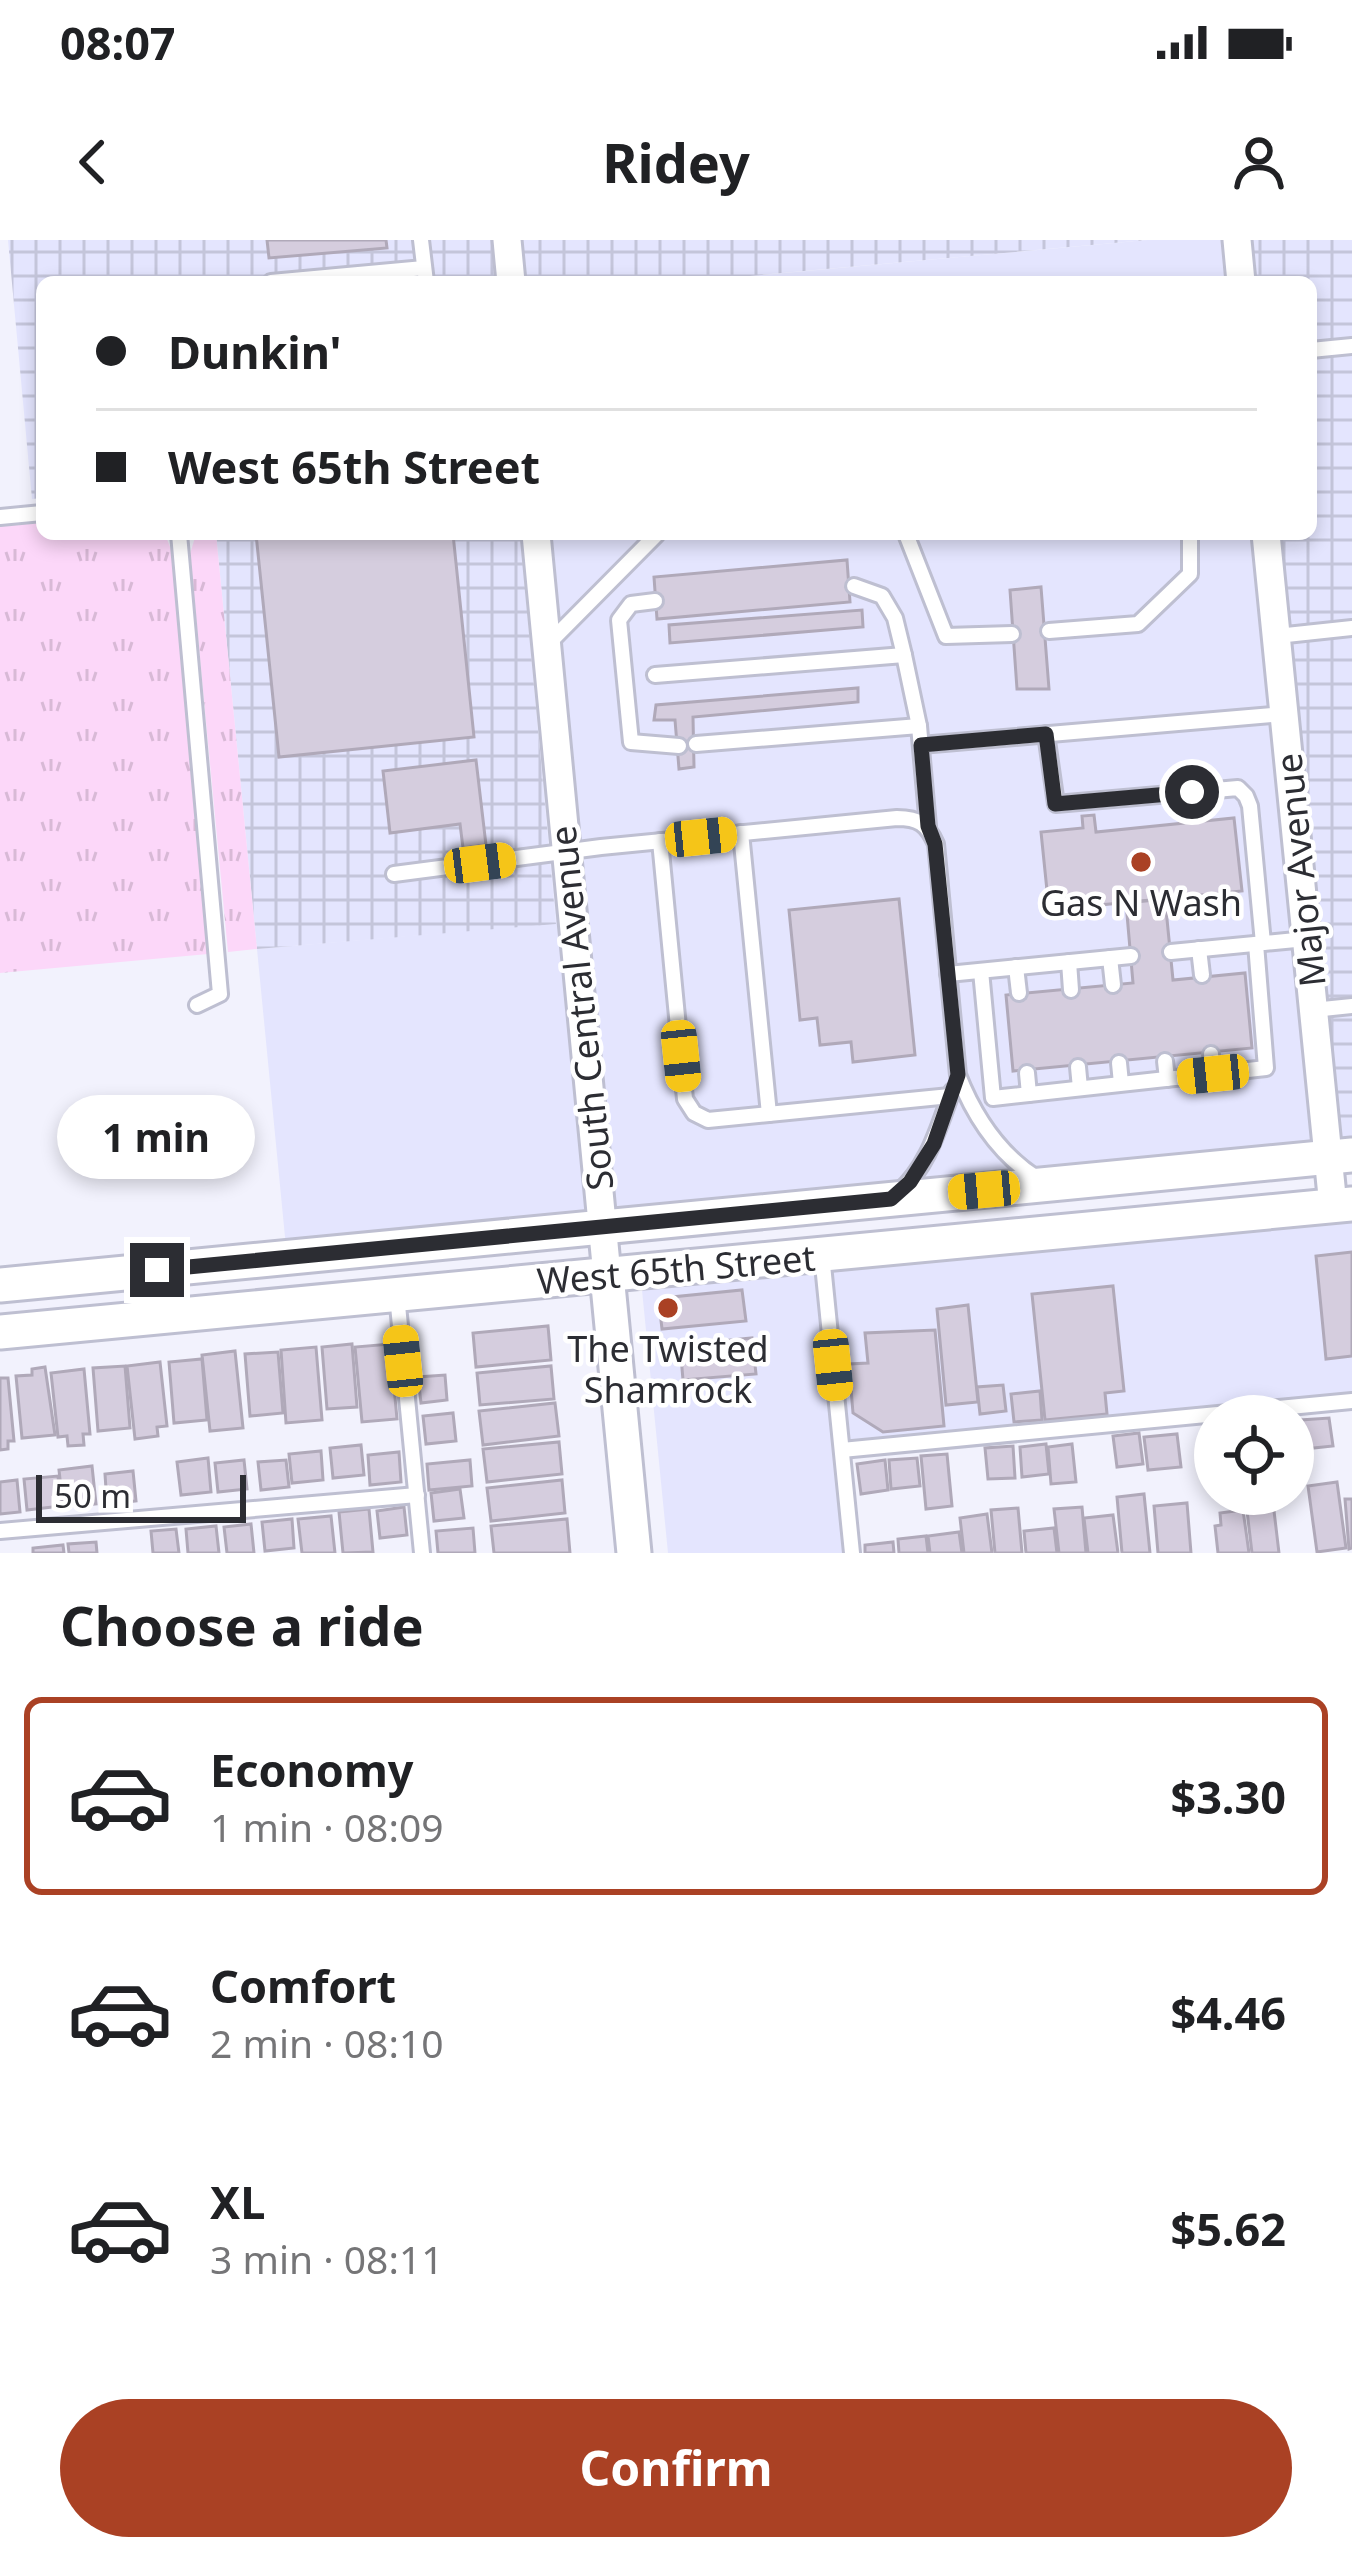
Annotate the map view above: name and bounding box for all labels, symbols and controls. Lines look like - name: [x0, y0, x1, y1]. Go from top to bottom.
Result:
- text: 08:07: [60, 12, 176, 73]
- text: Ridey: [602, 125, 750, 199]
- icon: back: [60, 129, 126, 195]
- icon: person: [1226, 129, 1292, 195]
- text: Dunkin': [168, 321, 342, 382]
- text: West 65th Street: [168, 436, 540, 497]
- street label: Major Avenue: [1263, 751, 1337, 989]
- route start: [1165, 765, 1219, 819]
- car: [663, 815, 739, 859]
- street label: South Central Avenue: [538, 823, 624, 1193]
- car: [442, 841, 518, 885]
- marker: Gas N Wash: [1128, 849, 1154, 875]
- place label: Gas N Wash: [1040, 878, 1242, 927]
- car: [659, 1018, 703, 1094]
- car: [1175, 1052, 1251, 1096]
- callout: 1 min: [58, 1096, 256, 1180]
- text: 1 min: [102, 1110, 210, 1163]
- car: [947, 1169, 1021, 1211]
- street label: West 65th Street: [535, 1232, 817, 1306]
- route end: [130, 1243, 184, 1297]
- marker: The Twisted Shamrock: [655, 1295, 681, 1321]
- car: [381, 1323, 425, 1399]
- place label: The Twisted Shamrock: [567, 1324, 769, 1414]
- car: [811, 1327, 855, 1403]
- map controls: [1194, 1395, 1314, 1515]
- button: locate: [1194, 1395, 1314, 1515]
- scale bar: [36, 1469, 246, 1522]
- text: 50 m: [54, 1473, 131, 1518]
- text: Choose a ride: [60, 1588, 424, 1662]
- text: Economy: [210, 1739, 414, 1800]
- icon: car: [66, 1742, 174, 1850]
- text: $3.30: [1170, 1766, 1286, 1827]
- text: 1 min · 08:09: [210, 1800, 444, 1853]
- text: Comfort: [210, 1955, 396, 2016]
- icon: car: [66, 1958, 174, 2066]
- text: $4.46: [1170, 1982, 1286, 2043]
- text: 2 min · 08:10: [210, 2016, 444, 2069]
- text: XL: [210, 2171, 265, 2232]
- icon: car: [66, 2174, 174, 2282]
- text: $5.62: [1170, 2198, 1286, 2259]
- text: 3 min · 08:11: [210, 2232, 444, 2285]
- button: Confirm: [60, 2399, 1292, 2537]

